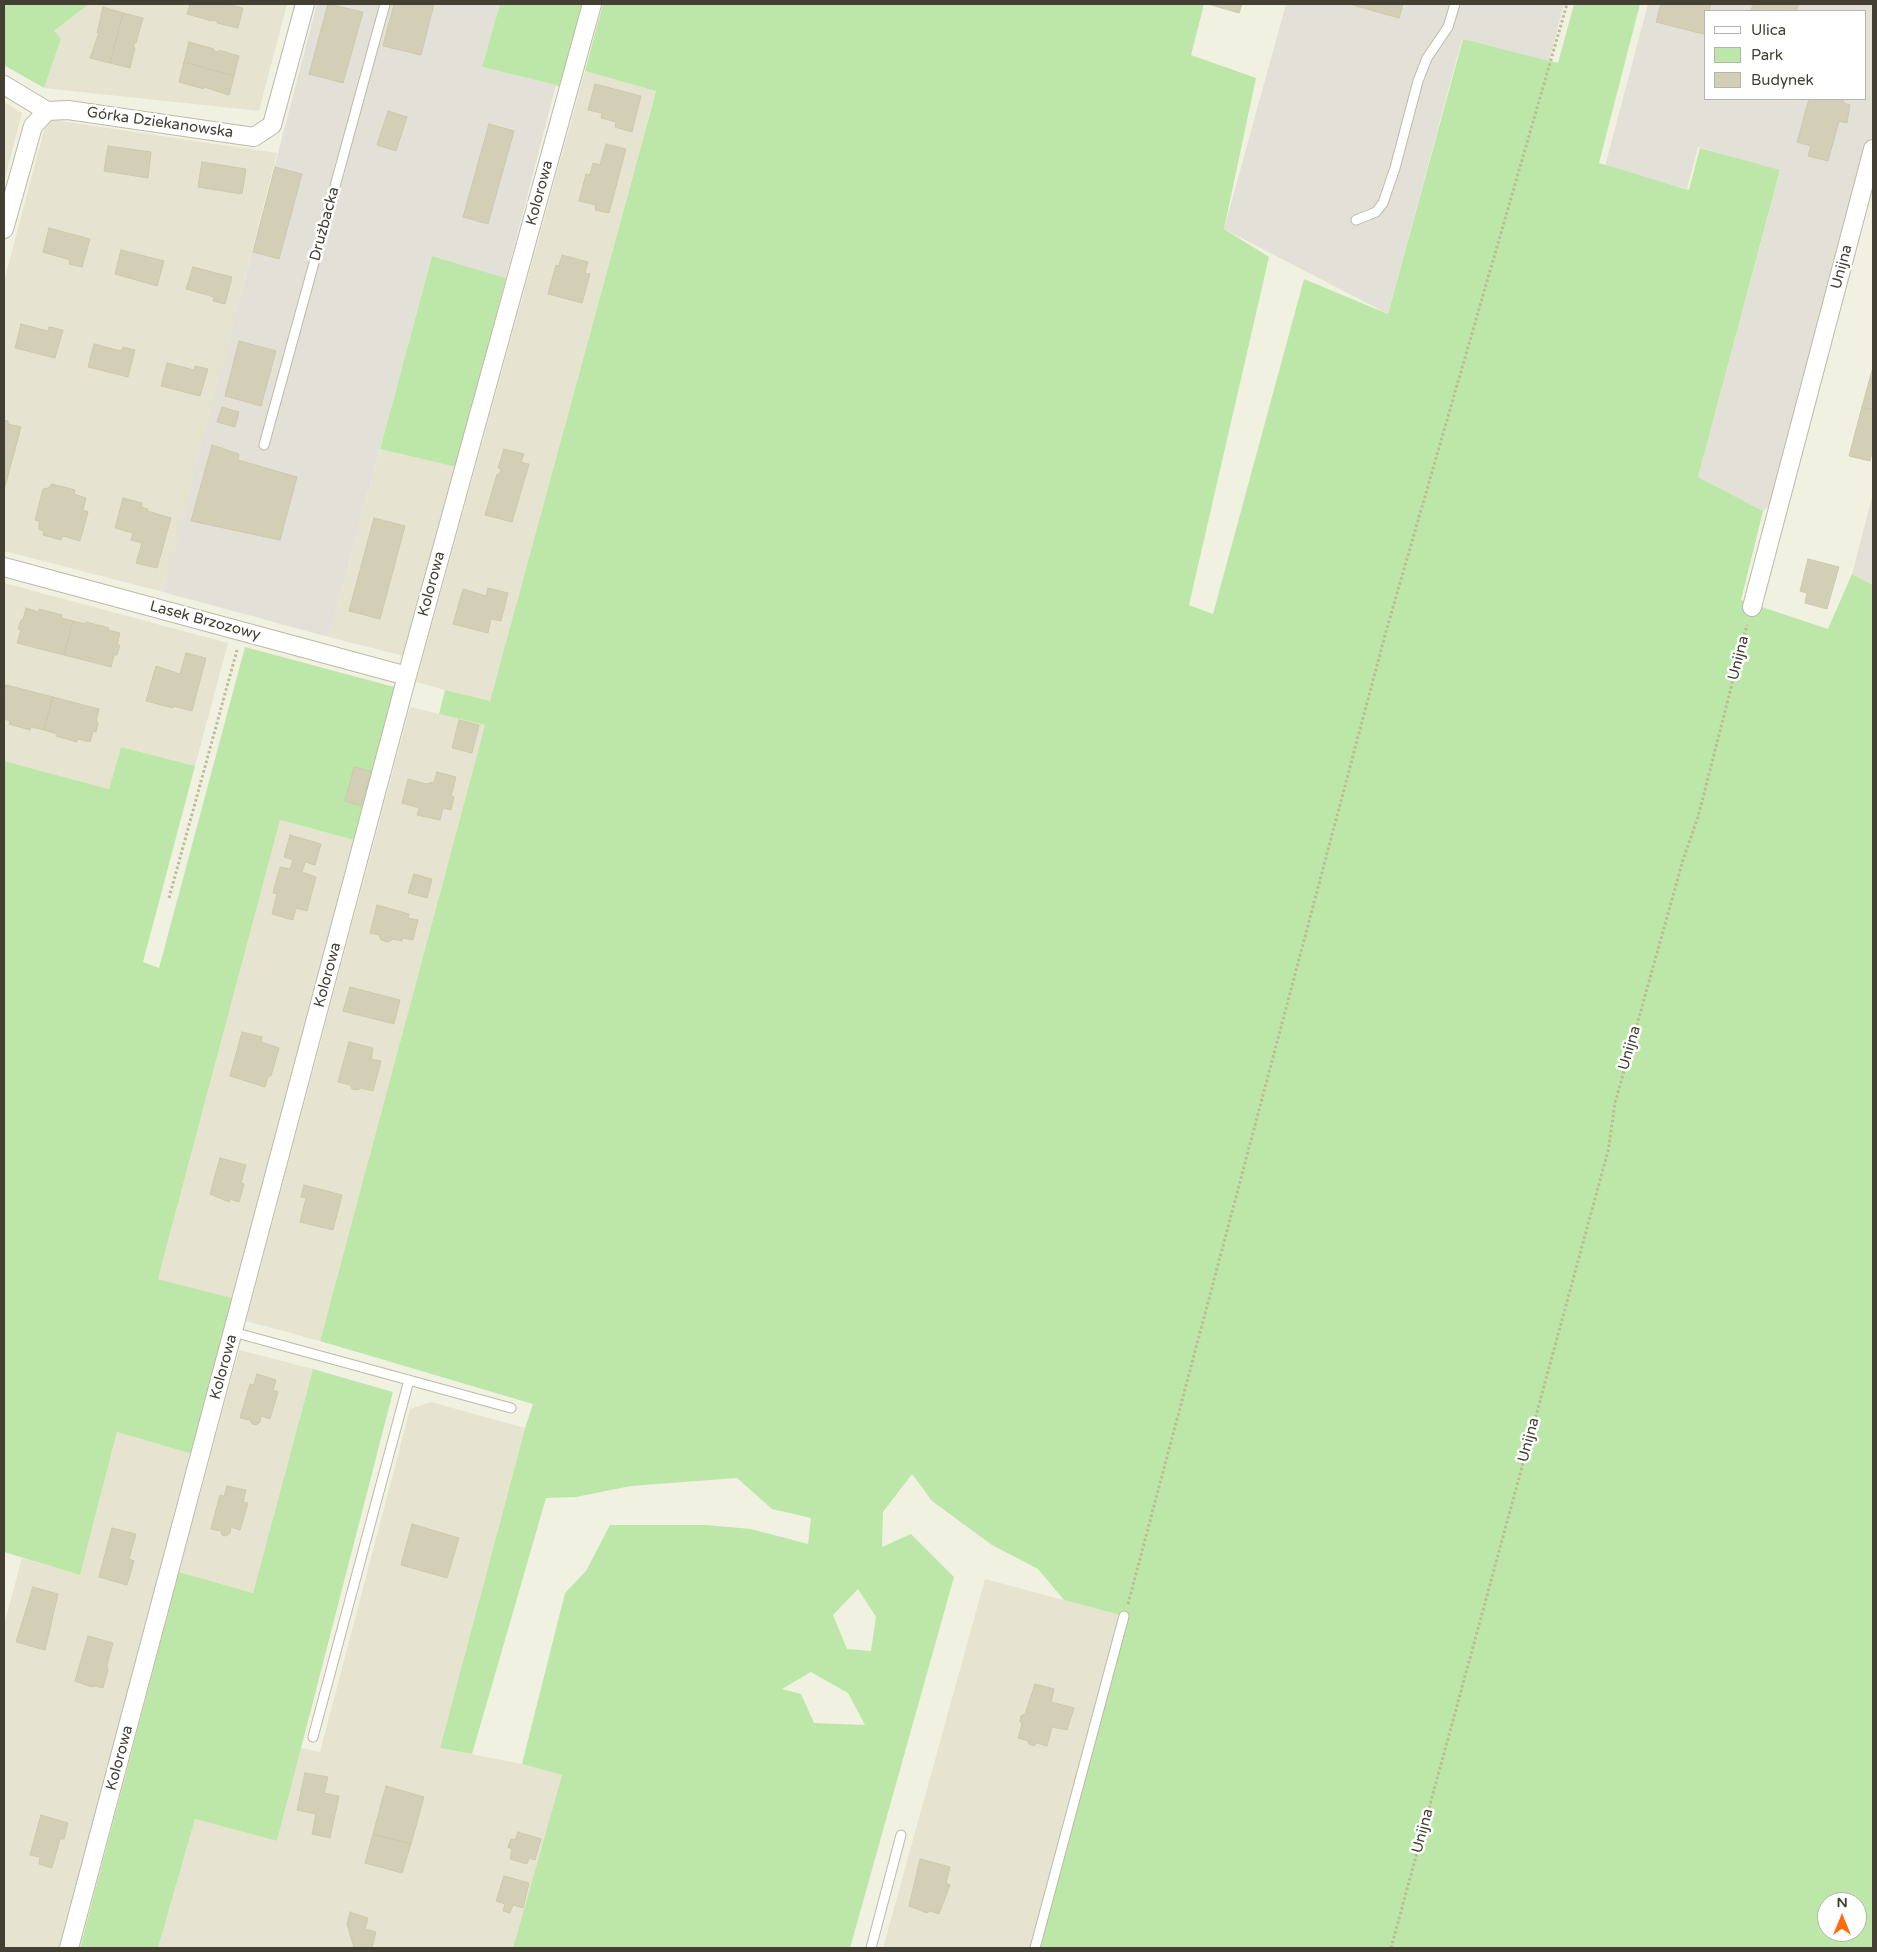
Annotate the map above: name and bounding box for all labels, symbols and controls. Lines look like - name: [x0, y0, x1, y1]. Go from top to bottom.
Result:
- legend: [1704, 10, 1867, 100]
- text: Ulica: [1751, 21, 1786, 39]
- text: Park: [1751, 46, 1783, 64]
- text: Budynek: [1751, 71, 1814, 89]
- street label: Górka Dziekanowska: [86, 104, 234, 142]
- street label: Kolorowa: [523, 158, 557, 228]
- street label: Drużbacka: [306, 185, 344, 263]
- street label: Unijna: [1827, 243, 1857, 291]
- street label: Kolorowa: [415, 549, 449, 619]
- street label: Lasek Brzozowy: [148, 598, 262, 644]
- street label: Unijna: [1725, 634, 1753, 682]
- street label: Kolorowa: [311, 940, 345, 1010]
- street label: Unijna: [1615, 1024, 1645, 1072]
- street label: Kolorowa: [207, 1332, 241, 1402]
- street label: Unijna: [1514, 1416, 1544, 1464]
- street label: Kolorowa: [103, 1723, 137, 1793]
- street label: Unijna: [1408, 1807, 1438, 1855]
- north arrow: [1817, 1892, 1867, 1942]
- text: N: [1836, 1894, 1848, 1911]

